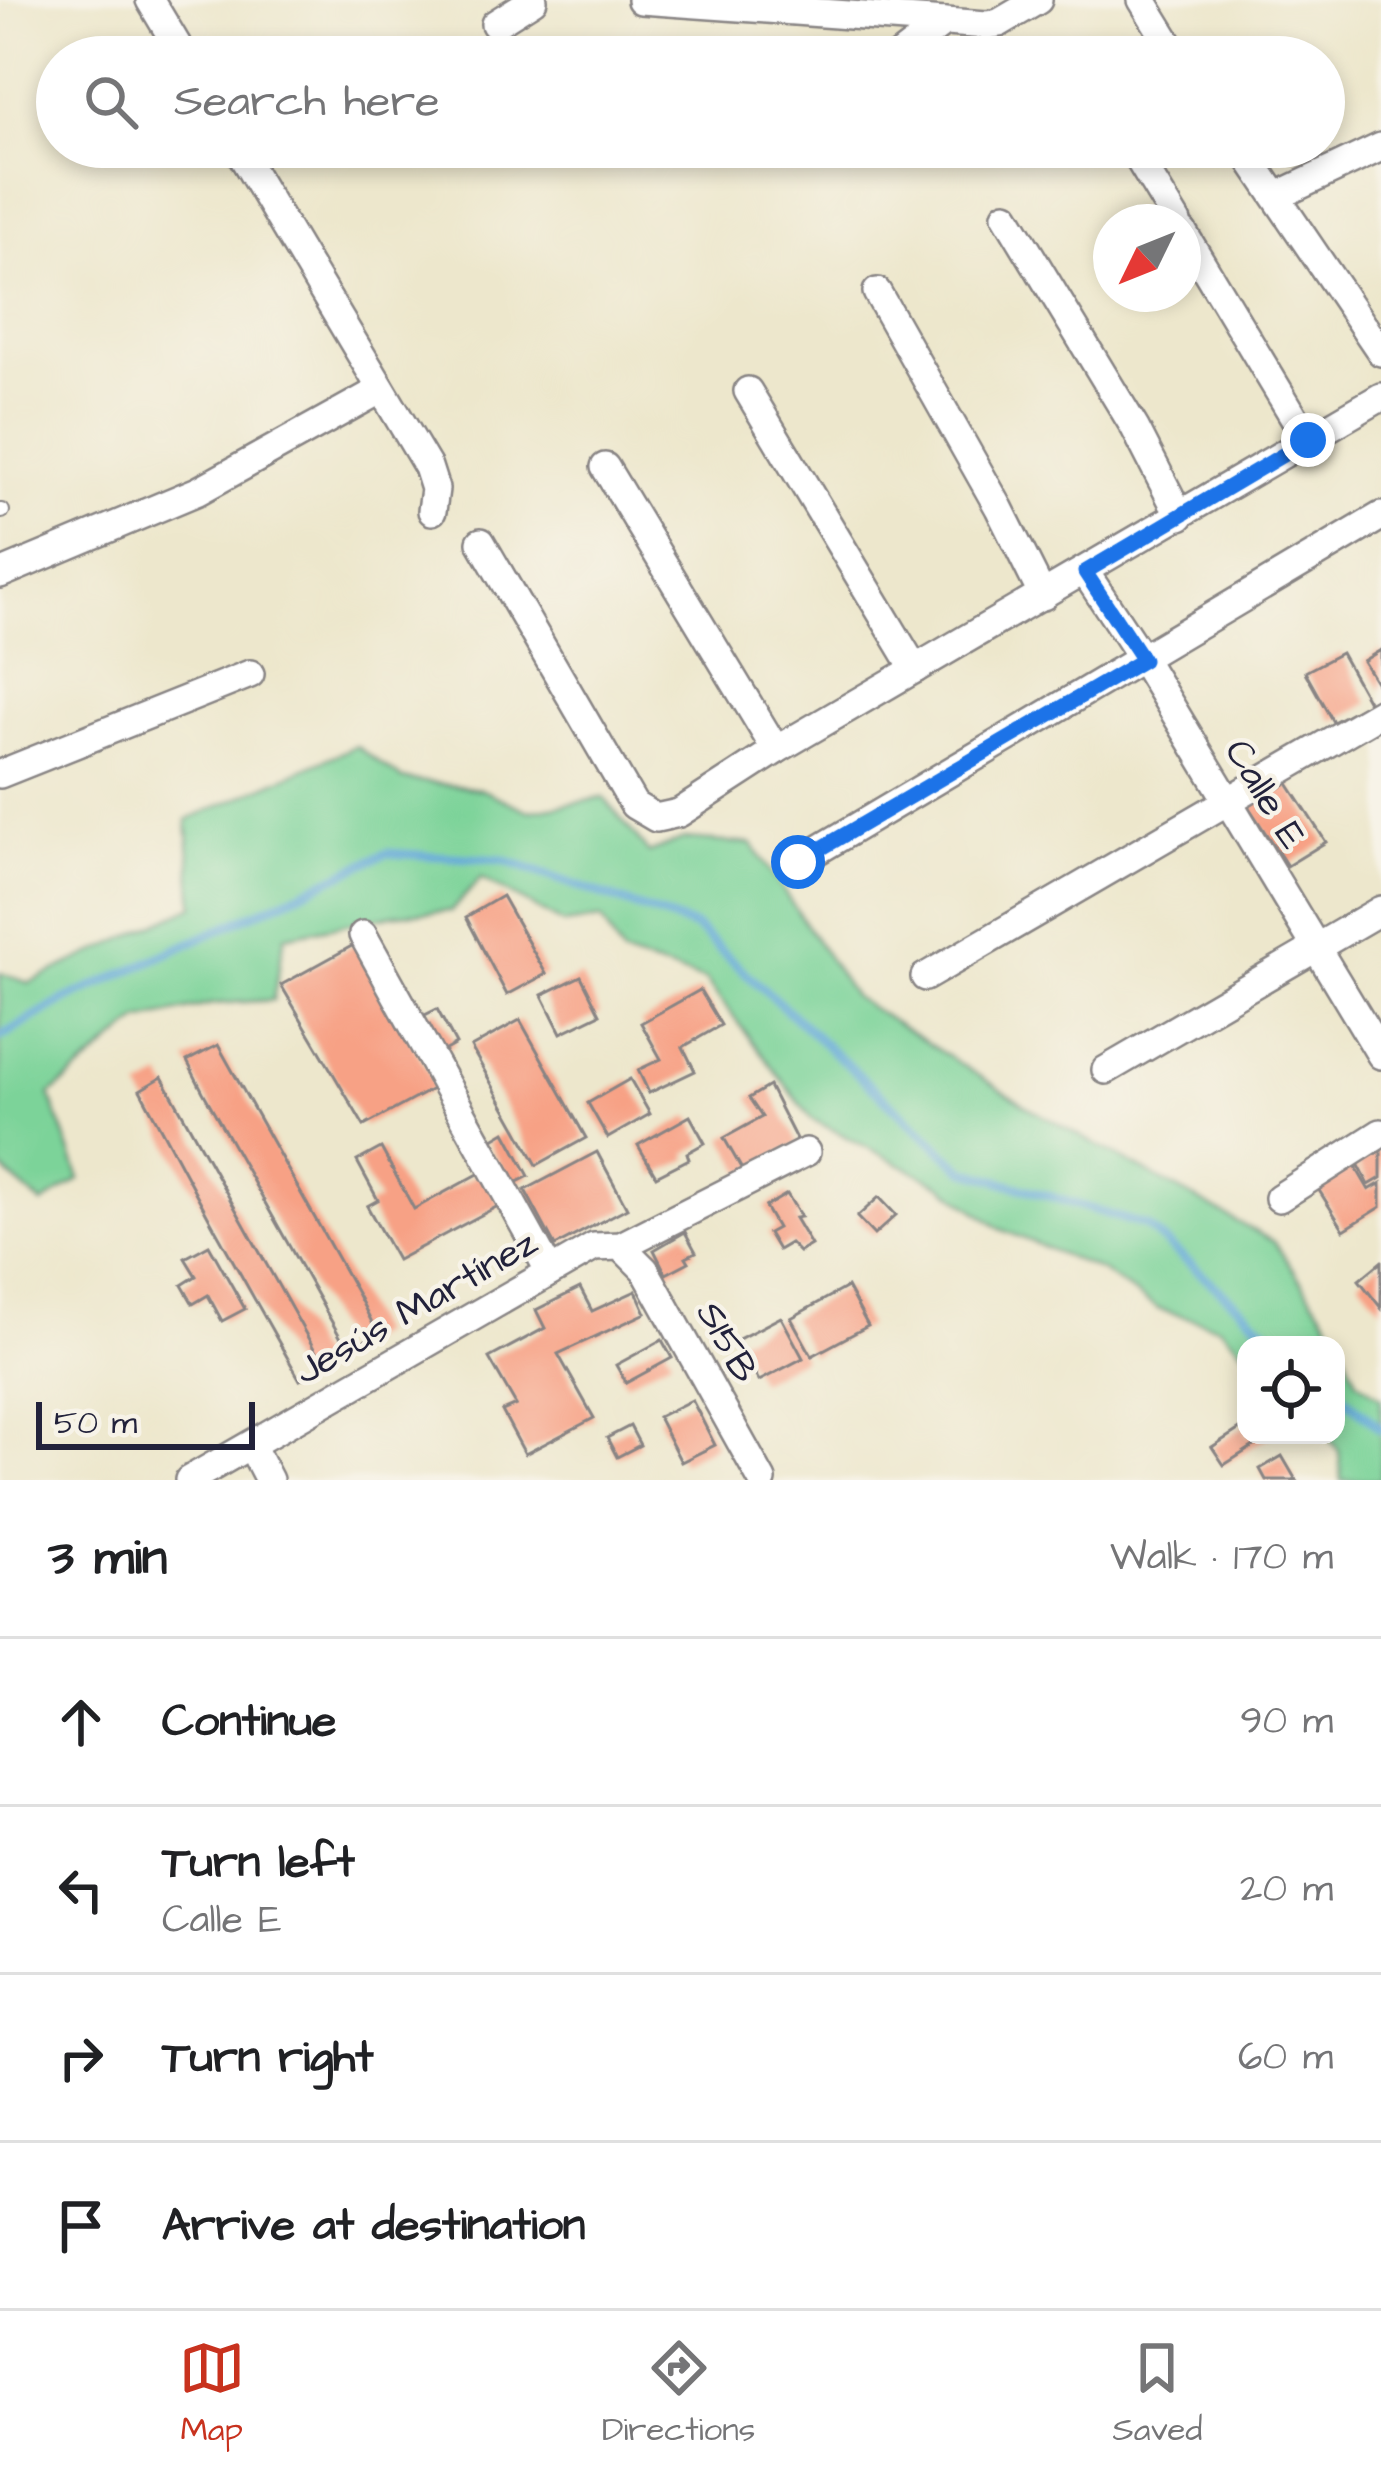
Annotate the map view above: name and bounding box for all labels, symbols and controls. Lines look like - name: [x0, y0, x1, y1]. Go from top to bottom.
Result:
- search box: [36, 36, 1345, 168]
- icon: search: [78, 69, 144, 135]
- text: Search here: [174, 71, 440, 133]
- north arrow: [1093, 204, 1201, 312]
- route end: [1281, 413, 1335, 467]
- street label: Calle E: [1211, 729, 1318, 860]
- route start: [771, 835, 825, 889]
- street label: Jesús Martínez: [285, 1216, 548, 1399]
- street label: S15B: [682, 1292, 771, 1393]
- map controls: [1237, 1336, 1345, 1444]
- button: locate: [1237, 1336, 1345, 1444]
- scale bar: [36, 1396, 255, 1449]
- text: 50 m: [54, 1400, 137, 1446]
- text: 3 min: [48, 1523, 167, 1594]
- text: Walk · 170 m: [1110, 1531, 1333, 1585]
- icon: ahead: [48, 1689, 114, 1755]
- text: Continue: [162, 1691, 336, 1753]
- text: 90 m: [1240, 1695, 1333, 1749]
- text: Turn left: [162, 1832, 355, 1894]
- icon: left: [48, 1857, 114, 1923]
- text: 20 m: [1240, 1863, 1333, 1917]
- text: Calle E: [162, 1894, 282, 1948]
- icon: right: [48, 2025, 114, 2091]
- text: Turn right: [162, 2027, 374, 2089]
- text: 60 m: [1238, 2031, 1333, 2085]
- icon: arrive: [48, 2193, 114, 2259]
- text: Arrive at destination: [162, 2195, 585, 2257]
- tab: Map: [179, 2335, 245, 2453]
- tab: Directions: [602, 2335, 755, 2453]
- tab: Saved: [1112, 2335, 1202, 2453]

